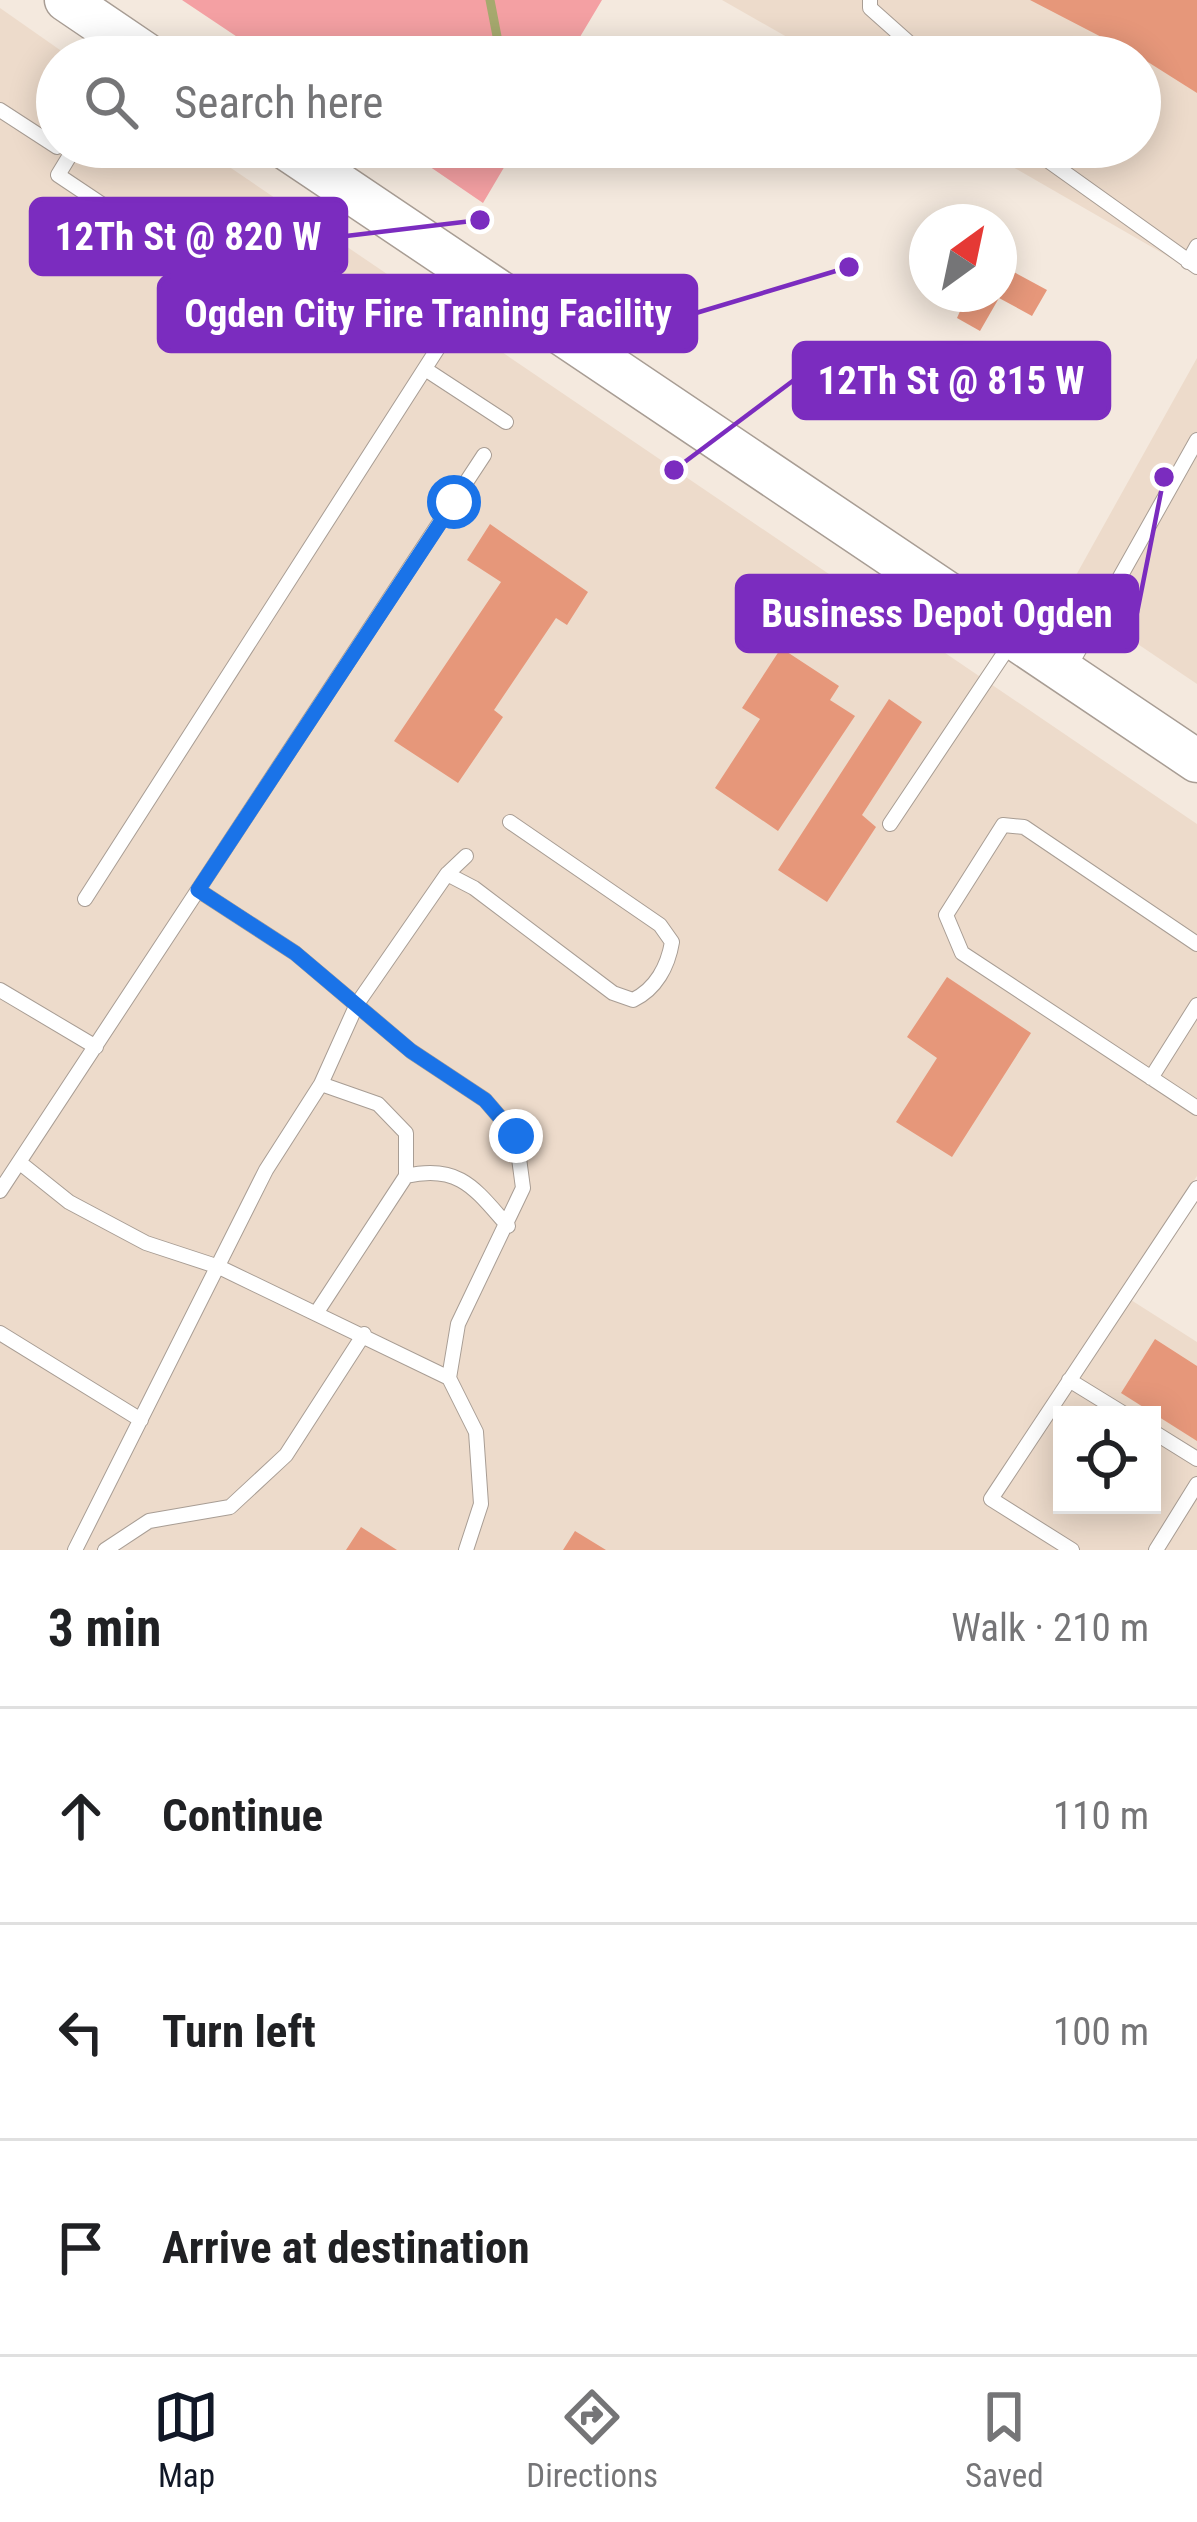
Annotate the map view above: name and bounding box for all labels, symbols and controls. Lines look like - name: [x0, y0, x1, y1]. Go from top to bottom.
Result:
- search box: [36, 36, 1161, 168]
- icon: search: [78, 69, 144, 135]
- text: Search here: [174, 76, 383, 129]
- callout: 12Th St @ 820 W: [31, 199, 346, 274]
- north arrow: [909, 204, 1017, 312]
- text: 12Th St @ 820 W: [55, 214, 321, 260]
- callout: Ogden City Fire Traning Facility: [159, 276, 696, 351]
- text: Ogden City Fire Traning Facility: [184, 291, 672, 337]
- callout: 12Th St @ 815 W: [794, 343, 1109, 418]
- text: 12Th St @ 815 W: [818, 358, 1084, 404]
- route start: [427, 475, 481, 529]
- callout: Business Depot Ogden: [737, 576, 1137, 651]
- text: Business Depot Ogden: [761, 591, 1113, 637]
- route end: [489, 1109, 543, 1163]
- map controls: [1053, 1406, 1161, 1514]
- button: locate: [1053, 1406, 1161, 1514]
- text: 3 min: [48, 1599, 161, 1658]
- text: Walk · 210 m: [951, 1605, 1149, 1651]
- icon: ahead: [48, 1783, 114, 1849]
- text: Continue: [162, 1789, 323, 1842]
- text: 110 m: [1053, 1793, 1149, 1839]
- icon: left: [48, 1999, 114, 2065]
- text: Turn left: [162, 2005, 316, 2058]
- text: 100 m: [1053, 2009, 1149, 2055]
- icon: arrive: [48, 2215, 114, 2281]
- text: Arrive at destination: [162, 2221, 530, 2274]
- tab: Map: [153, 2384, 219, 2495]
- tab: Directions: [526, 2384, 658, 2495]
- tab: Saved: [965, 2384, 1044, 2495]

